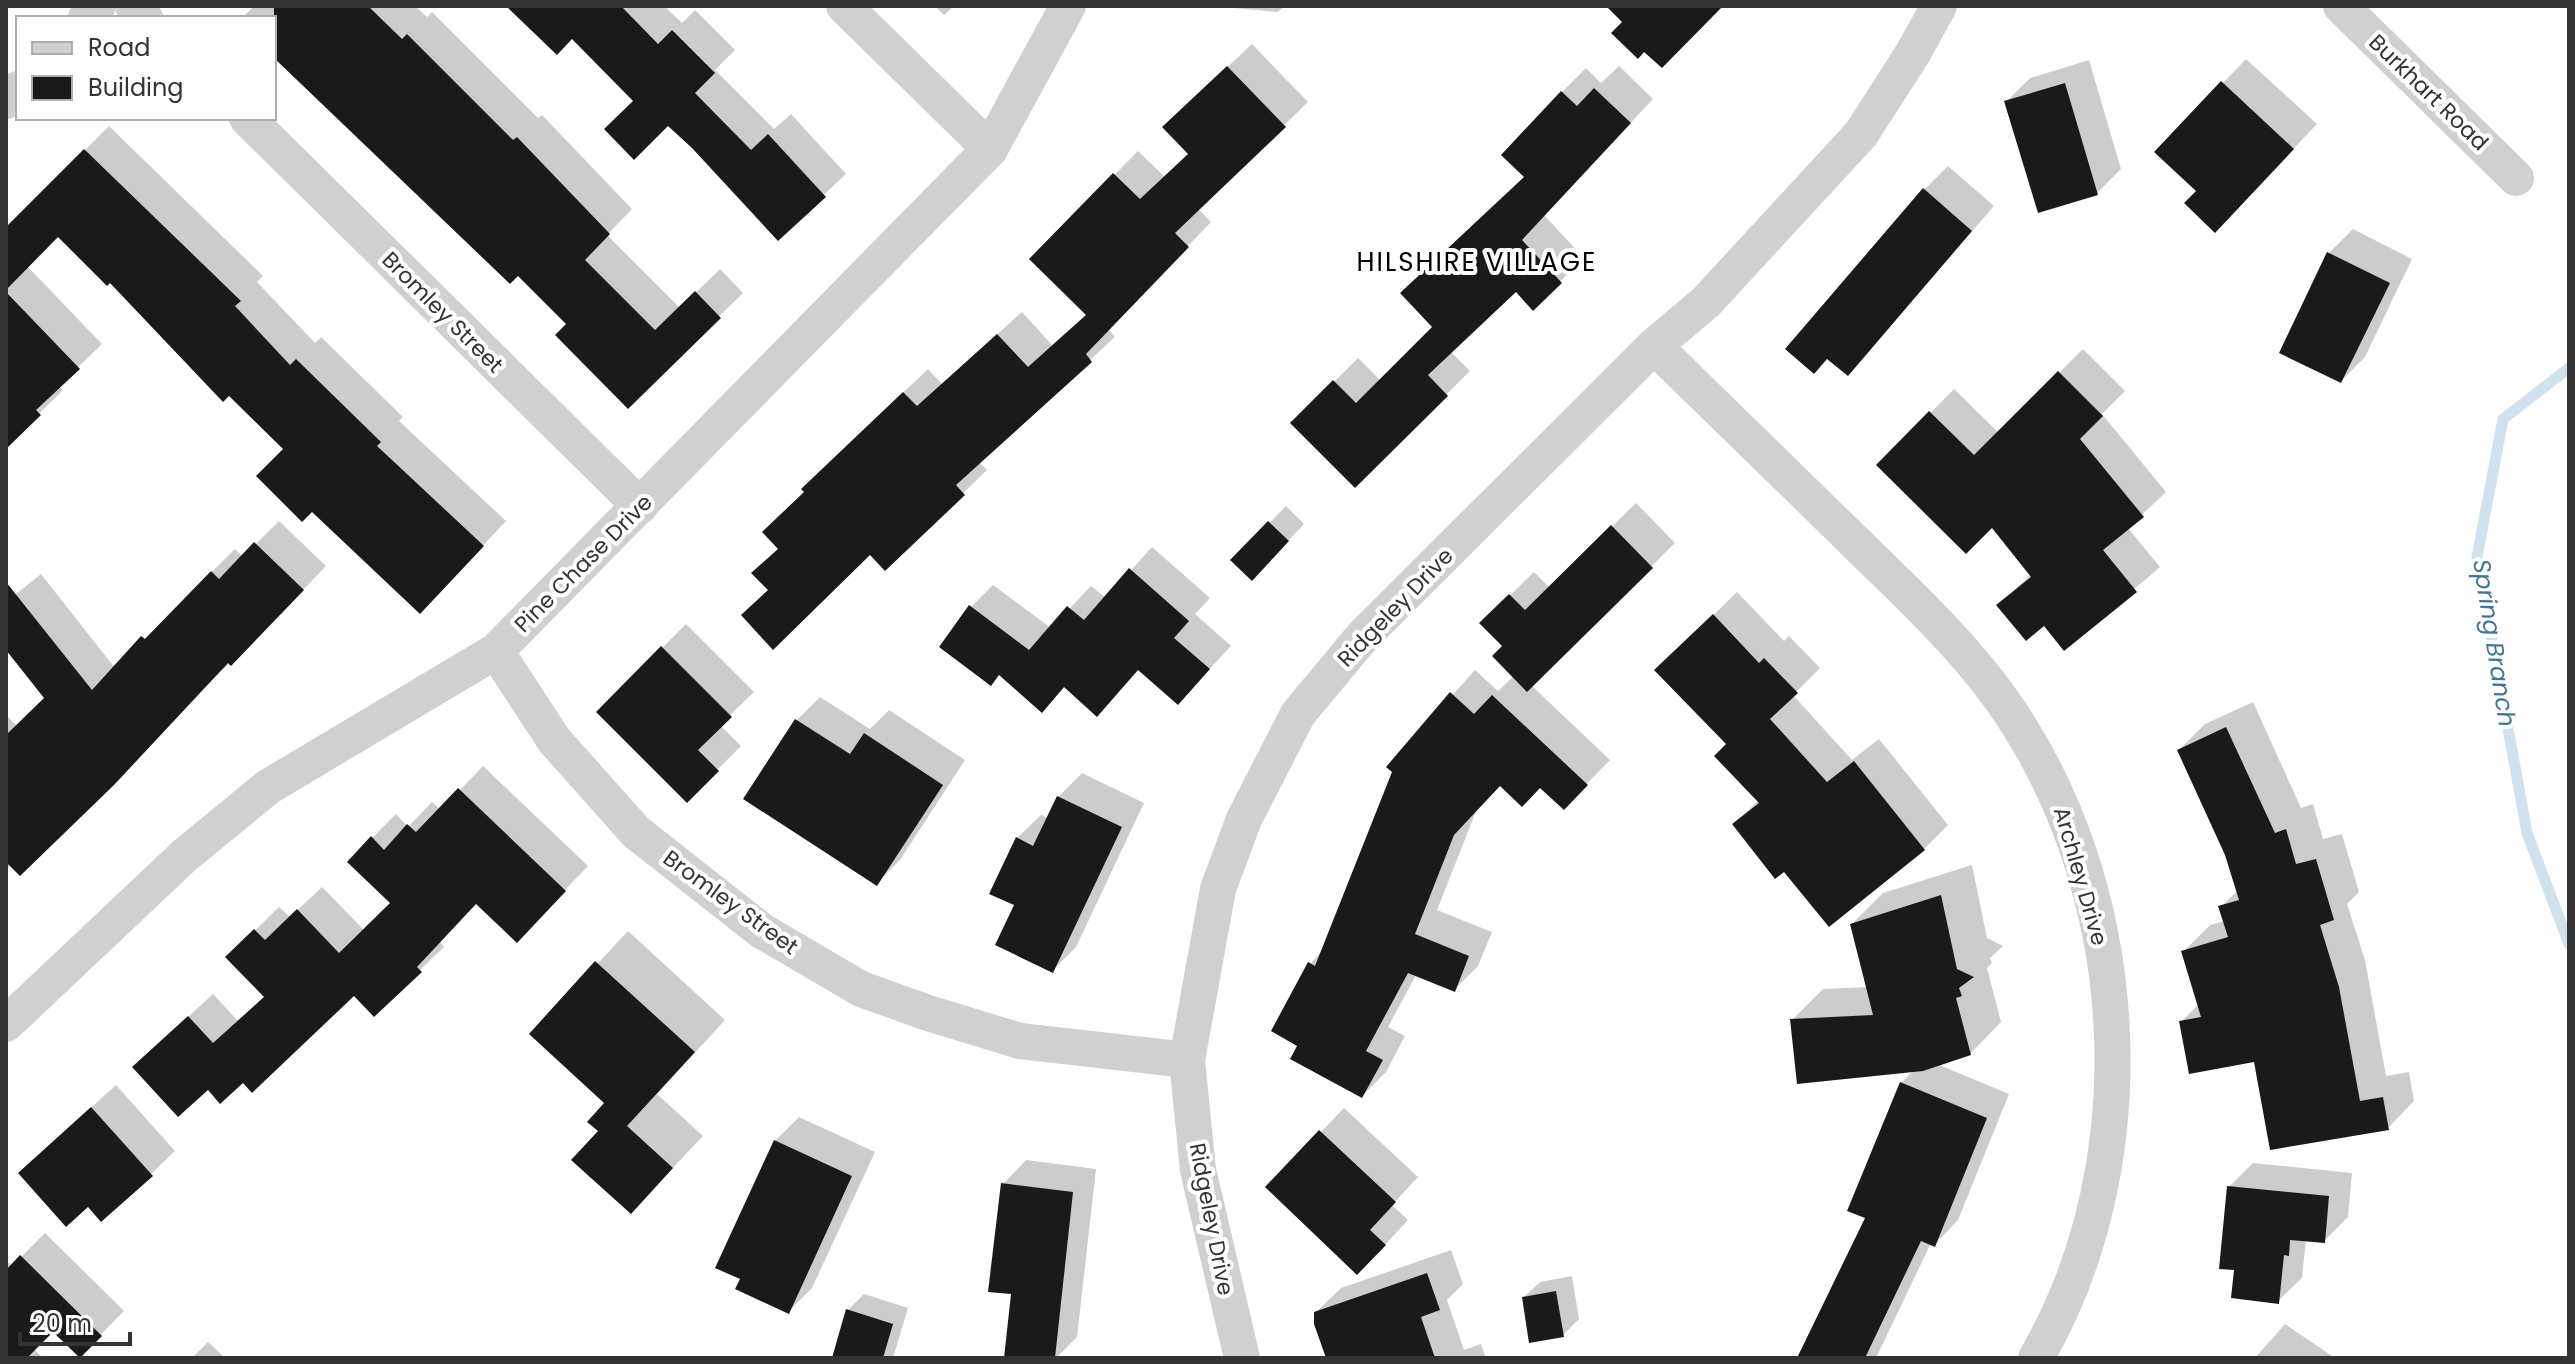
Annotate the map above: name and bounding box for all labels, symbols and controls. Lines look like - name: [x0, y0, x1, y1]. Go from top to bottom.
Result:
- legend: [16, 16, 276, 120]
- street label: Burkhart Road: [2362, 27, 2495, 157]
- text: Road: [88, 31, 150, 64]
- text: Building: [88, 71, 184, 104]
- district label: HILSHIRE VILLAGE: [1357, 244, 1597, 280]
- street label: Bromley Street: [375, 245, 510, 380]
- street label: Pine Chase Drive: [507, 487, 659, 639]
- street label: Ridgeley Drive: [1330, 541, 1460, 674]
- water label: Spring Branch: [2465, 557, 2524, 729]
- street label: Archley Drive: [2046, 803, 2115, 949]
- street label: Bromley Street: [657, 843, 805, 962]
- street label: Ridgeley Drive: [1182, 1140, 1241, 1298]
- scale bar: [20, 1296, 130, 1346]
- text: 20 m: [32, 1307, 92, 1340]

